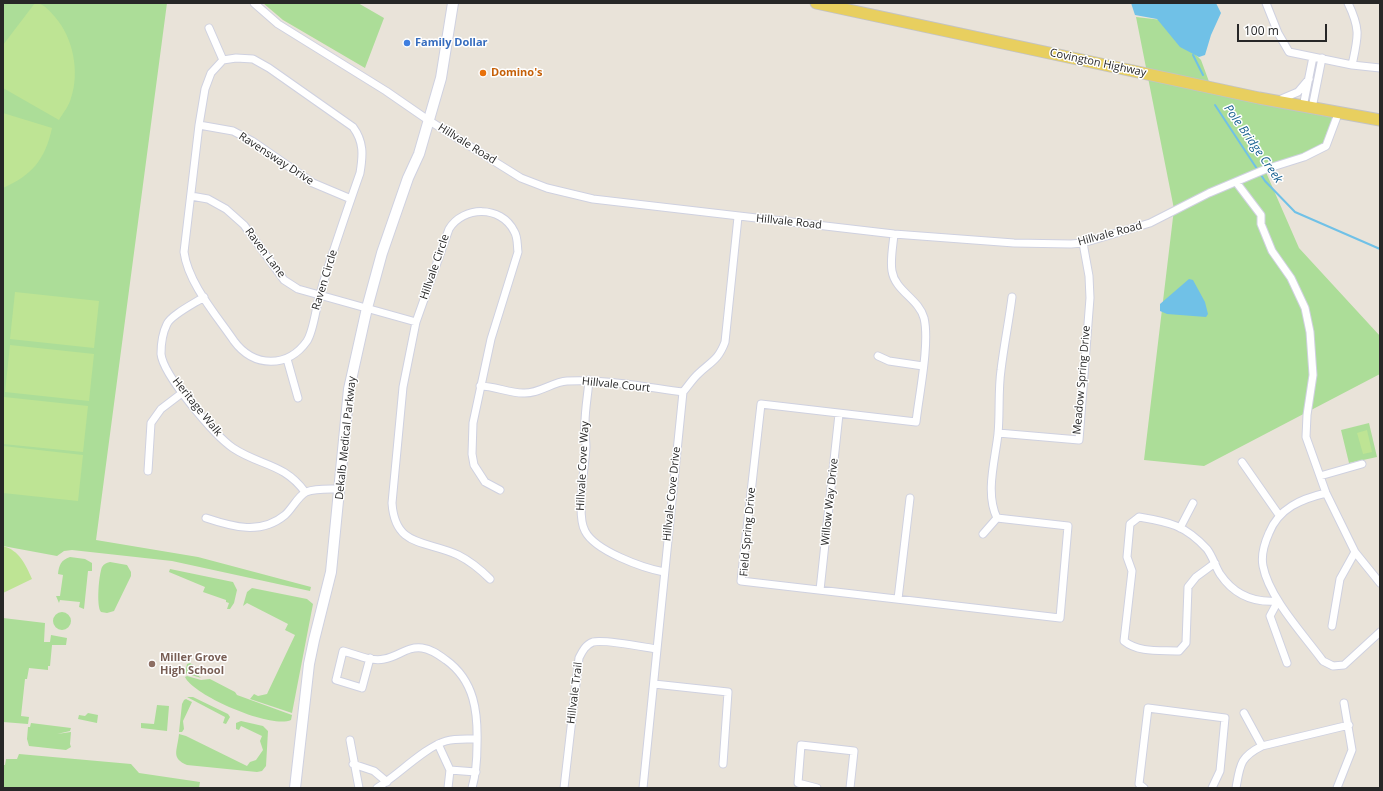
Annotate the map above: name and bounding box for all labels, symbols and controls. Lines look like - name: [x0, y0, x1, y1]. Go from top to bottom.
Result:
- scale bar: [1239, 16, 1329, 42]
- text: 100 m: [1244, 22, 1279, 39]
- place label: Family Dollar: [415, 36, 488, 50]
- marker: Family Dollar: [402, 38, 412, 48]
- street label: Covington Highway: [1048, 46, 1148, 80]
- place label: Domino's: [491, 66, 543, 80]
- marker: Domino's: [478, 68, 488, 78]
- water label: Pole Bridge Creek: [1221, 102, 1285, 186]
- street label: Hillvale Road: [435, 121, 499, 167]
- street label: Ravensway Drive: [236, 130, 316, 188]
- street label: Hillvale Road: [755, 212, 823, 232]
- street label: Hillvale Road: [1076, 219, 1144, 249]
- street label: Raven Lane: [242, 225, 288, 281]
- street label: Hillvale Circle: [418, 233, 452, 301]
- street label: Raven Circle: [310, 248, 340, 312]
- street label: Meadow Spring Drive: [1071, 325, 1093, 435]
- street label: Heritage Walk: [169, 375, 225, 439]
- street label: Hillvale Court: [581, 375, 651, 395]
- street label: Dekalb Medical Parkway: [333, 376, 359, 500]
- street label: Hillvale Cove Way: [574, 421, 592, 511]
- street label: Hillvale Cove Drive: [660, 446, 684, 542]
- street label: Willow Way Drive: [819, 458, 841, 546]
- street label: Field Spring Drive: [738, 487, 758, 577]
- place label: Miller Grove High School: [160, 651, 227, 677]
- marker: Miller Grove High School: [147, 659, 157, 669]
- street label: Hillvale Trail: [565, 661, 585, 725]

